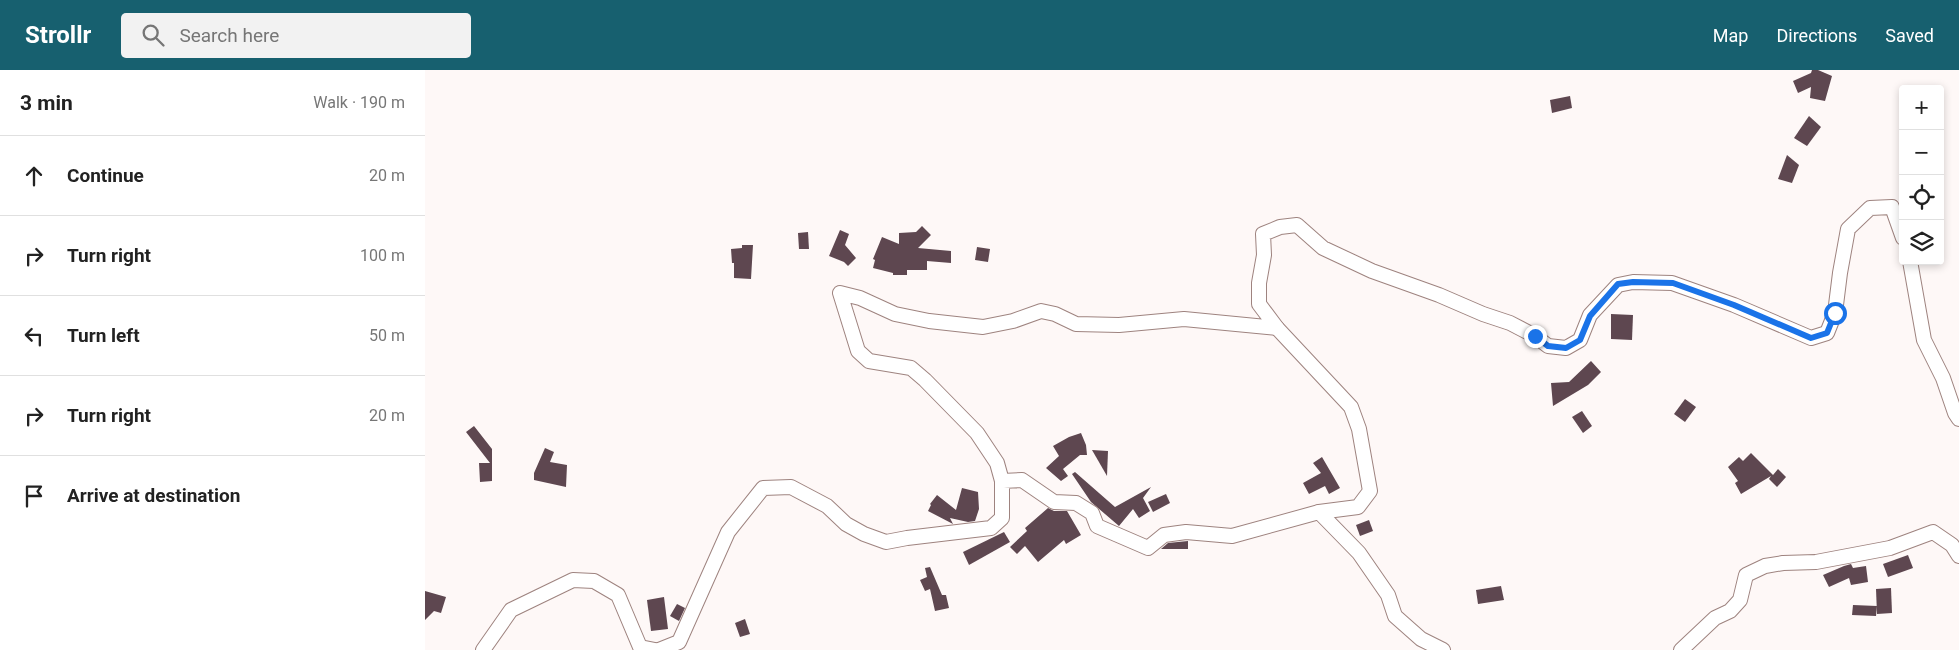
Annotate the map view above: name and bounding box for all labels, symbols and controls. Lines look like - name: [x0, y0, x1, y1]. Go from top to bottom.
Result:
- search box: [121, 13, 471, 58]
- text: Strollr: [25, 21, 91, 49]
- icon: search: [139, 21, 167, 49]
- text: Search here: [179, 24, 279, 47]
- text: Map: [1713, 25, 1748, 46]
- text: Directions: [1776, 25, 1857, 46]
- text: Saved: [1885, 25, 1934, 46]
- map controls: [1899, 85, 1944, 265]
- button: +: [1899, 85, 1944, 130]
- text: 3 min: [20, 91, 73, 115]
- text: Walk · 190 m: [313, 93, 405, 112]
- button: −: [1899, 130, 1944, 175]
- icon: ahead: [20, 162, 48, 190]
- text: Continue: [67, 164, 144, 187]
- text: 20 m: [369, 166, 405, 185]
- button: locate: [1899, 175, 1944, 220]
- button: layers: [1899, 220, 1944, 265]
- icon: right: [20, 242, 48, 270]
- text: Turn right: [67, 244, 151, 267]
- text: 100 m: [360, 246, 405, 265]
- route start: [1824, 302, 1847, 325]
- icon: left: [20, 322, 48, 350]
- text: Turn left: [67, 324, 140, 347]
- route end: [1524, 325, 1547, 348]
- text: 50 m: [369, 326, 405, 345]
- icon: right: [20, 402, 48, 430]
- text: Turn right: [67, 404, 151, 427]
- text: 20 m: [369, 406, 405, 425]
- icon: arrive: [20, 482, 48, 510]
- text: Arrive at destination: [67, 484, 240, 507]

